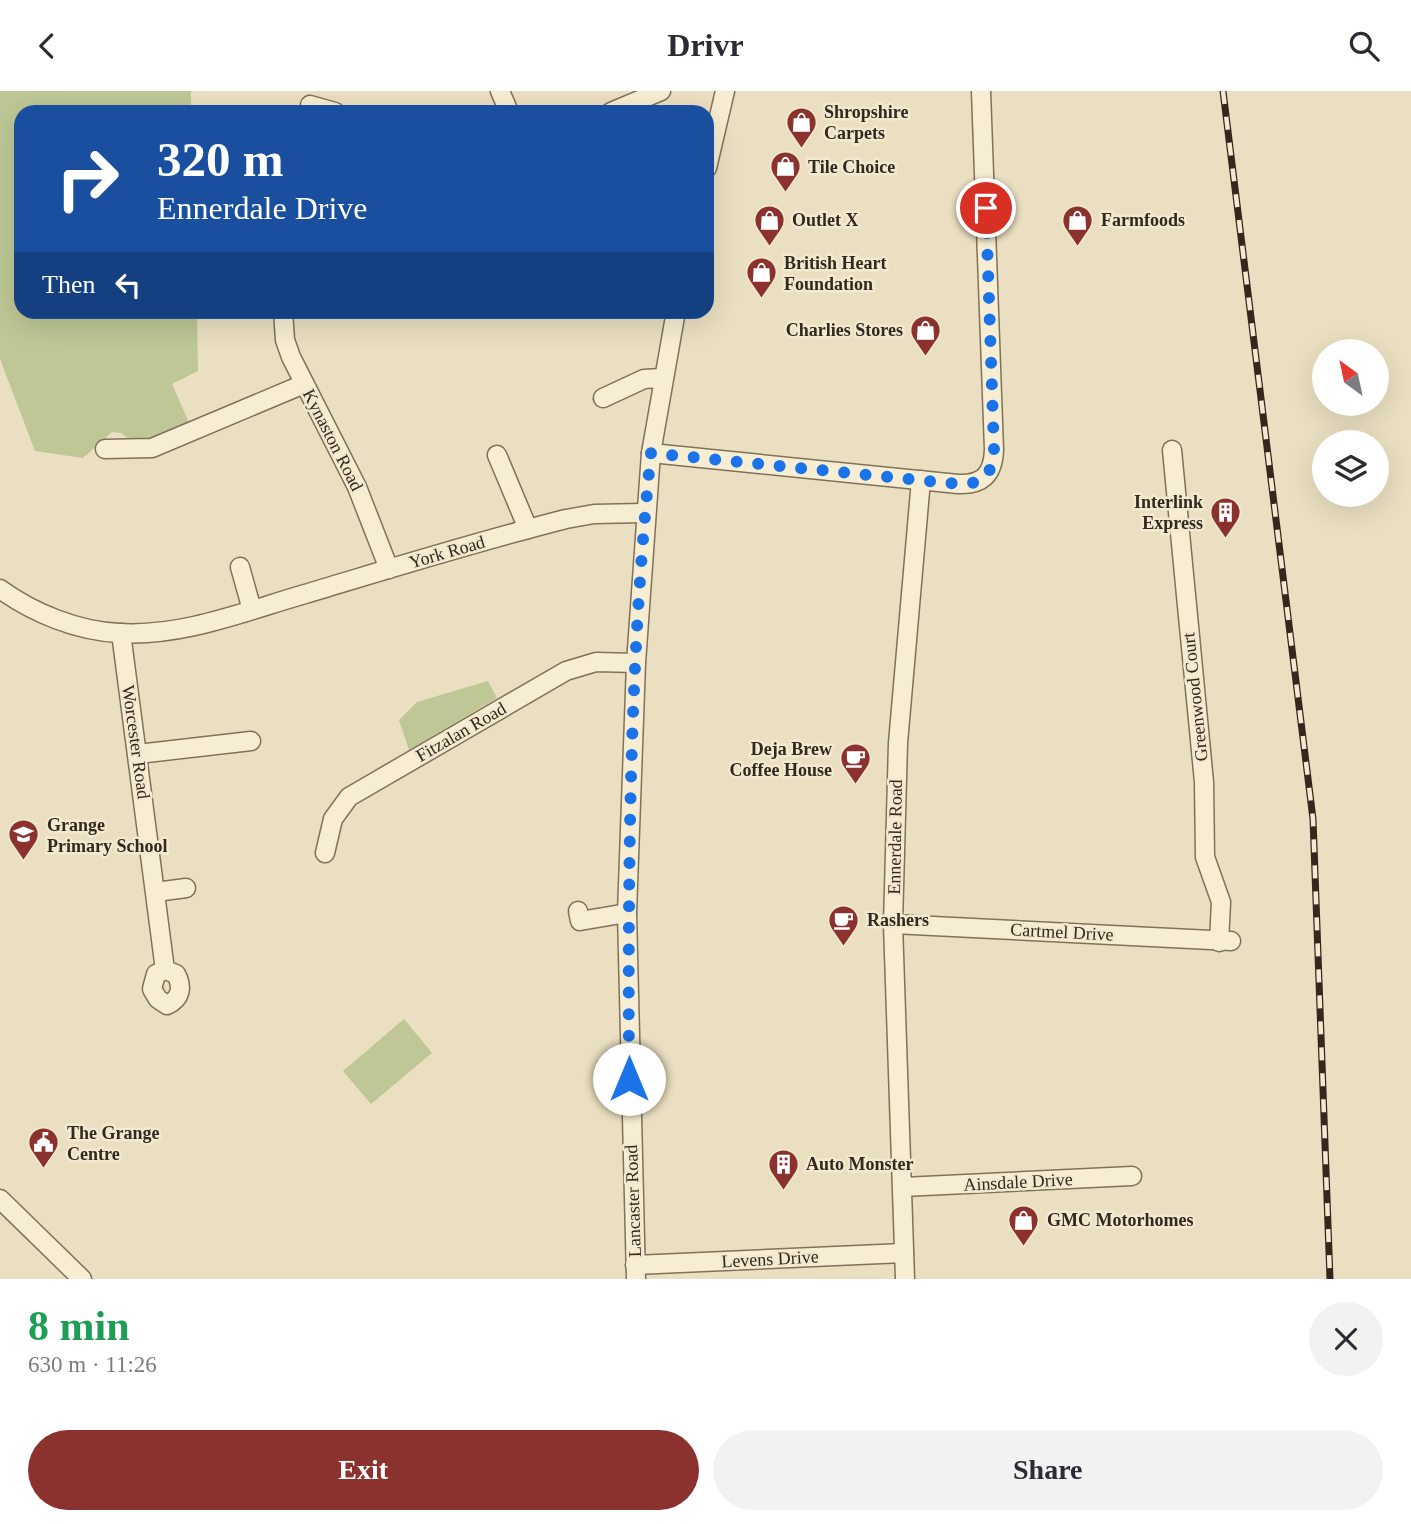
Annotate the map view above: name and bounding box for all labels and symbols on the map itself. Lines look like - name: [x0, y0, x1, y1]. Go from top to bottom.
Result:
- place label: Shropshire Carpets: [824, 102, 908, 143]
- shop icon: Shropshire Carpets: [784, 105, 818, 149]
- shop icon: Tile Choice: [768, 150, 802, 194]
- place label: Tile Choice: [808, 157, 895, 177]
- pin: [956, 178, 1016, 238]
- shop icon: Outlet X: [752, 203, 786, 247]
- shop icon: Farmfoods: [1061, 203, 1095, 247]
- place label: Outlet X: [792, 210, 859, 230]
- place label: Farmfoods: [1101, 210, 1185, 230]
- place label: British Heart Foundation: [784, 253, 886, 294]
- shop icon: British Heart Foundation: [744, 256, 778, 300]
- shop icon: Charlies Stores: [909, 313, 943, 357]
- place label: Charlies Stores: [786, 320, 903, 340]
- north arrow: [1312, 339, 1390, 417]
- street label: Kynaston Road: [299, 386, 367, 494]
- place label: Interlink Express: [1134, 492, 1203, 533]
- building icon: Interlink Express: [1209, 495, 1243, 539]
- street label: York Road: [407, 532, 487, 572]
- street label: Greenwood Court: [1178, 632, 1212, 762]
- street label: Worcester Road: [118, 684, 154, 800]
- street label: Fitzalan Road: [412, 698, 510, 766]
- place label: Deja Brew Coffee House: [730, 739, 832, 780]
- cafe icon: Deja Brew Coffee House: [838, 742, 872, 786]
- street label: Ennerdale Road: [884, 779, 906, 895]
- place label: Grange Primary School: [47, 815, 167, 856]
- school or university icon: Grange Primary School: [7, 818, 41, 862]
- cafe icon: Rashers: [827, 903, 861, 947]
- place label: Rashers: [867, 910, 929, 930]
- street label: Cartmel Drive: [1010, 919, 1114, 945]
- position arrow: [592, 1042, 666, 1116]
- place label: The Grange Centre: [67, 1123, 160, 1164]
- public building icon: The Grange Centre: [27, 1126, 61, 1170]
- street label: Lancaster Road: [621, 1144, 645, 1258]
- building icon: Auto Monster: [766, 1147, 800, 1191]
- place label: Auto Monster: [806, 1154, 913, 1174]
- street label: Ainsdale Drive: [963, 1169, 1073, 1195]
- shop icon: GMC Motorhomes: [1007, 1203, 1041, 1247]
- place label: GMC Motorhomes: [1047, 1210, 1193, 1230]
- street label: Levens Drive: [721, 1246, 819, 1272]

